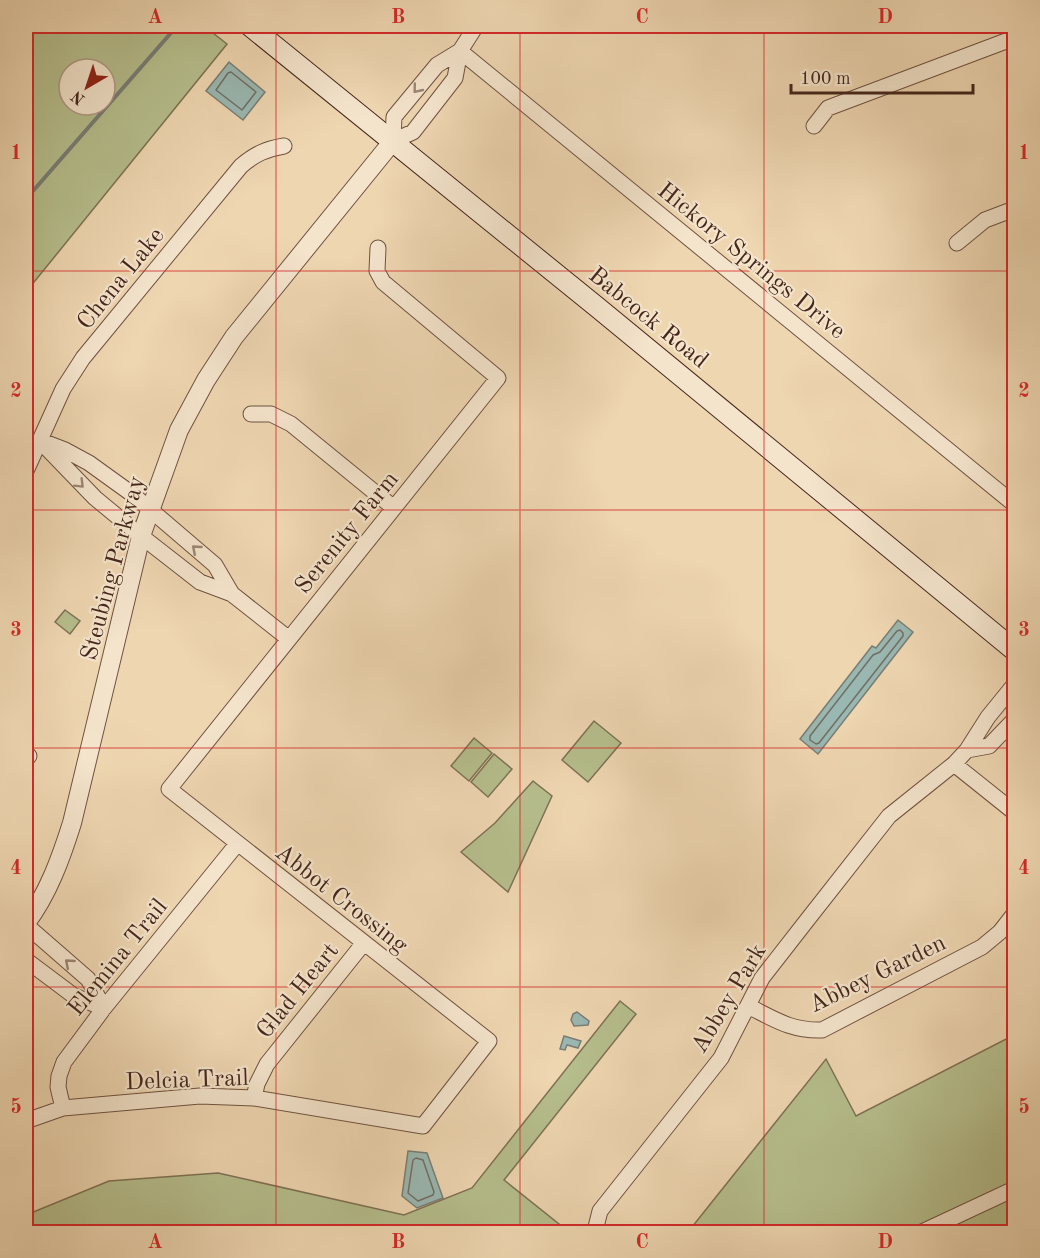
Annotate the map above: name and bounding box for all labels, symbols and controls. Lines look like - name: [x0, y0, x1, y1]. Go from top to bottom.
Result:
- text: A: [147, 8, 163, 28]
- text: B: [391, 8, 405, 28]
- text: C: [635, 8, 649, 28]
- text: D: [877, 8, 893, 28]
- north arrow: [57, 57, 117, 117]
- scale bar: [791, 57, 972, 95]
- text: 100 m: [800, 70, 851, 88]
- one-way arrow: [413, 82, 424, 93]
- text: N: [68, 87, 89, 107]
- text: 1: [10, 144, 22, 164]
- text: 1: [1018, 144, 1030, 164]
- street label: Hickory Springs Drive: [652, 179, 849, 344]
- street label: Chena Lake: [73, 224, 170, 335]
- street label: Babcock Road: [583, 263, 712, 374]
- text: 2: [10, 382, 22, 402]
- text: 2: [1018, 382, 1030, 402]
- street label: Serenity Farm: [291, 468, 404, 599]
- street label: Steubing Parkway: [78, 473, 150, 663]
- one-way arrow: [73, 476, 84, 487]
- one-way arrow: [192, 545, 203, 556]
- text: 3: [10, 621, 22, 641]
- text: 3: [1018, 621, 1030, 641]
- street label: Abbot Crossing: [270, 841, 412, 959]
- text: 4: [10, 859, 22, 879]
- text: 4: [1018, 859, 1030, 879]
- street label: Elemina Trail: [64, 895, 173, 1021]
- street label: Abbey Garden: [806, 931, 950, 1018]
- street label: Glad Heart: [253, 939, 344, 1043]
- street label: Abbey Park: [688, 940, 772, 1058]
- one-way arrow: [65, 959, 76, 970]
- street label: Delcia Trail: [125, 1067, 249, 1095]
- text: 5: [10, 1097, 22, 1118]
- text: 5: [1018, 1097, 1030, 1118]
- text: A: [147, 1233, 163, 1253]
- text: B: [391, 1233, 405, 1253]
- text: C: [635, 1233, 649, 1253]
- text: D: [877, 1233, 893, 1253]

